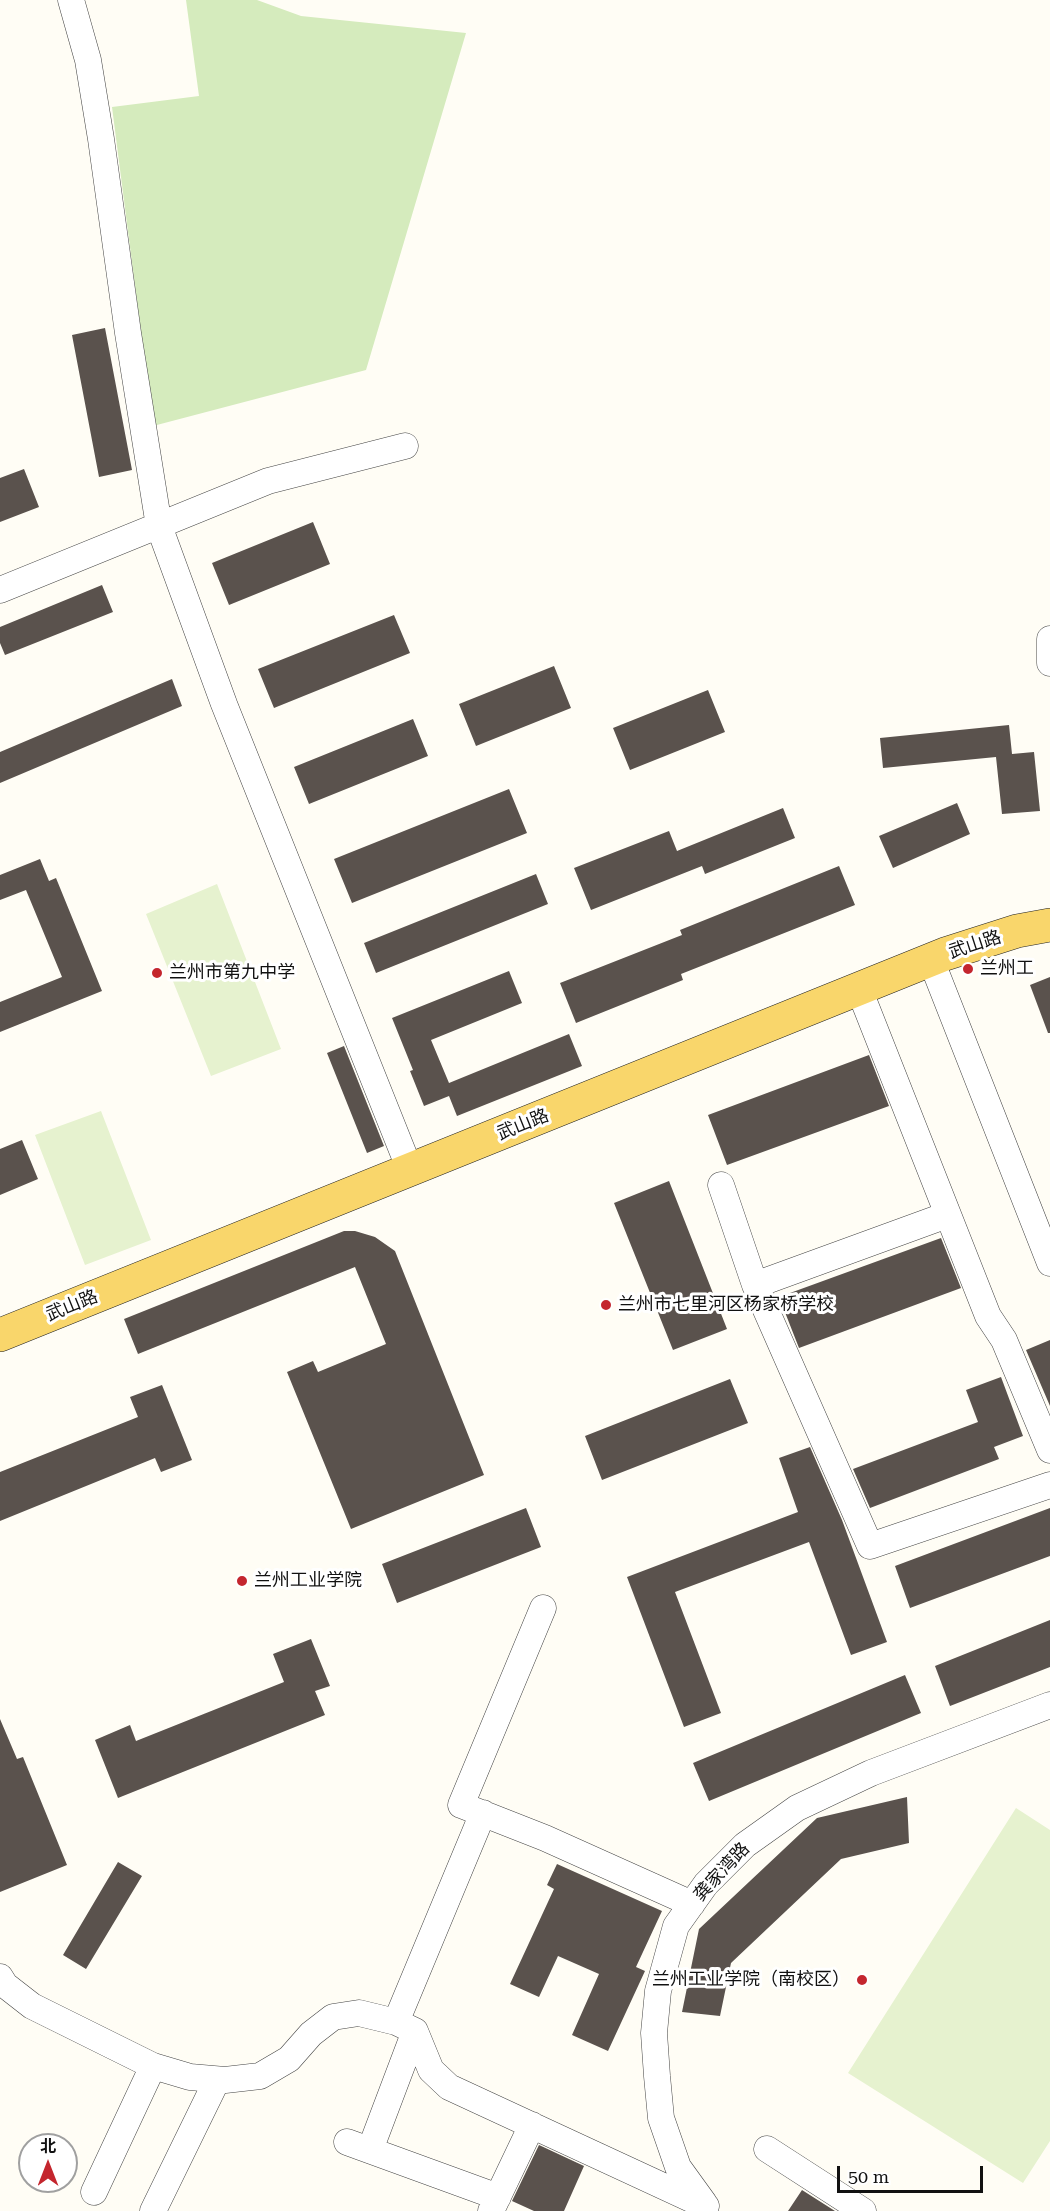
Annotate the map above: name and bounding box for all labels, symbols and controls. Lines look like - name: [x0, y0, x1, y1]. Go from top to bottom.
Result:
- street label: 武山路: [946, 926, 1004, 964]
- place label: 兰州工: [980, 958, 1034, 980]
- place label: 兰州市第九中学: [169, 962, 295, 984]
- marker: 兰州工: [961, 962, 975, 976]
- marker: 兰州市第九中学: [150, 966, 164, 980]
- street label: 武山路: [494, 1105, 552, 1145]
- street label: 武山路: [43, 1286, 101, 1326]
- place label: 兰州市七里河区杨家桥学校: [618, 1294, 834, 1316]
- marker: 兰州市七里河区杨家桥学校: [599, 1298, 613, 1312]
- place label: 兰州工业学院: [254, 1570, 362, 1592]
- marker: 兰州工业学院: [235, 1574, 249, 1588]
- street label: 龚家湾路: [690, 1838, 754, 1906]
- place label: 兰州工业学院（南校区）: [652, 1969, 850, 1991]
- marker: 兰州工业学院（南校区）: [855, 1973, 869, 1987]
- north arrow: [18, 2133, 78, 2193]
- text: 北: [40, 2137, 56, 2156]
- scale bar: [840, 2154, 986, 2192]
- text: 50 m: [848, 2166, 889, 2187]

